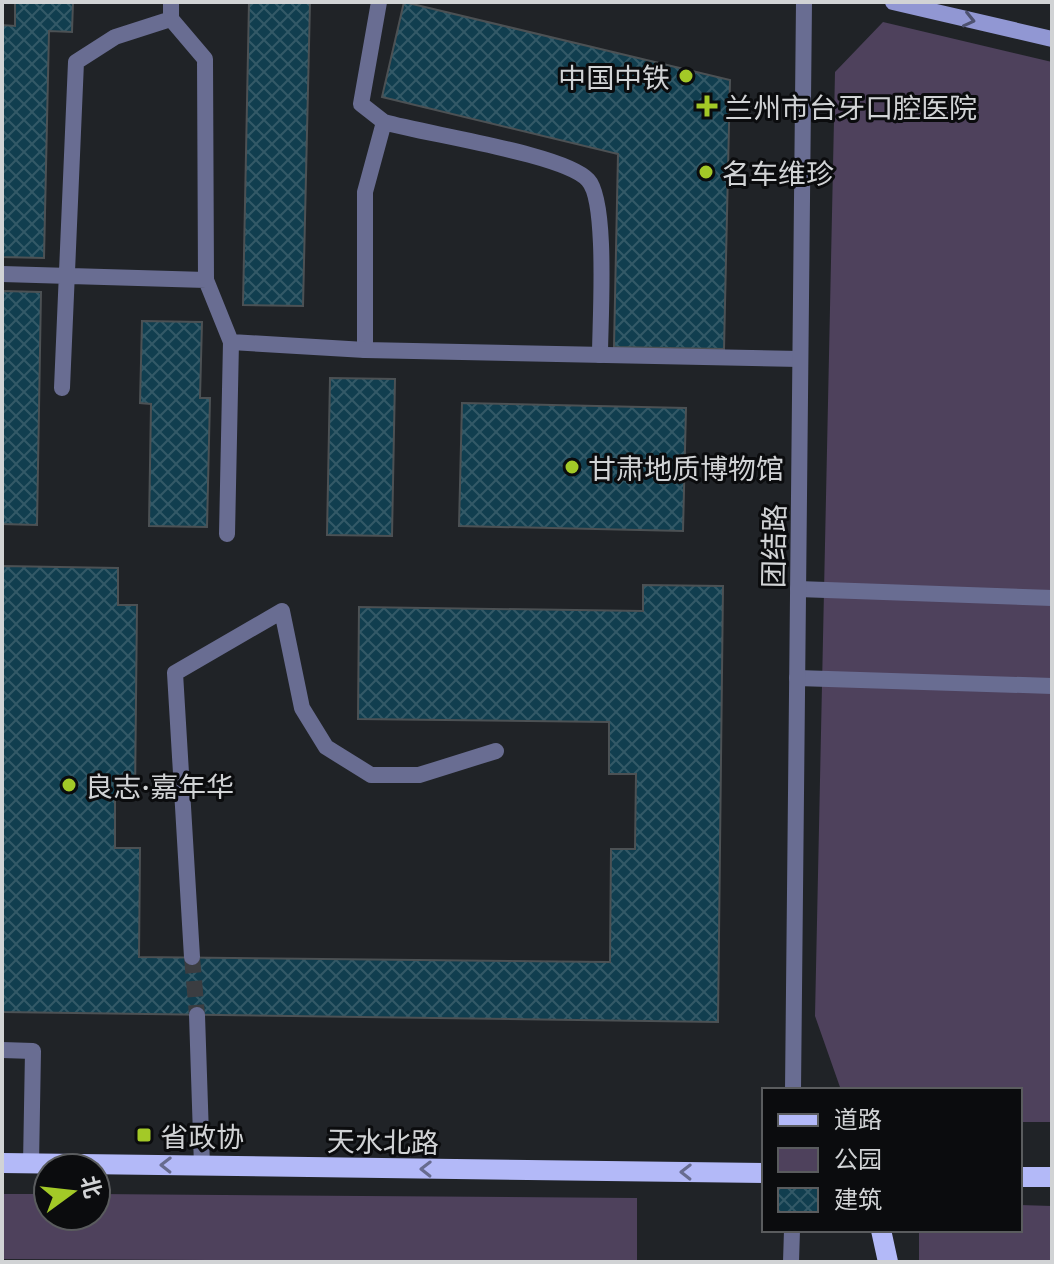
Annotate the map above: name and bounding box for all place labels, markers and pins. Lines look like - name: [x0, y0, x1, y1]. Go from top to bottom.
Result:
- place label: 中国中铁: [558, 55, 670, 97]
- marker: 中国中铁: [677, 67, 695, 85]
- place label: 兰州市台牙口腔医院: [725, 85, 977, 127]
- marker: 兰州市台牙口腔医院: [696, 95, 718, 117]
- place label: 名车维珍: [722, 151, 834, 193]
- marker: 名车维珍: [697, 163, 715, 181]
- place label: 甘肃地质博物馆: [588, 446, 784, 488]
- marker: 甘肃地质博物馆: [563, 458, 581, 476]
- place label: 良志·嘉年华: [85, 764, 234, 806]
- marker: 良志·嘉年华: [60, 776, 78, 794]
- place label: 省政协: [160, 1114, 244, 1156]
- marker: 省政协: [135, 1126, 153, 1144]

